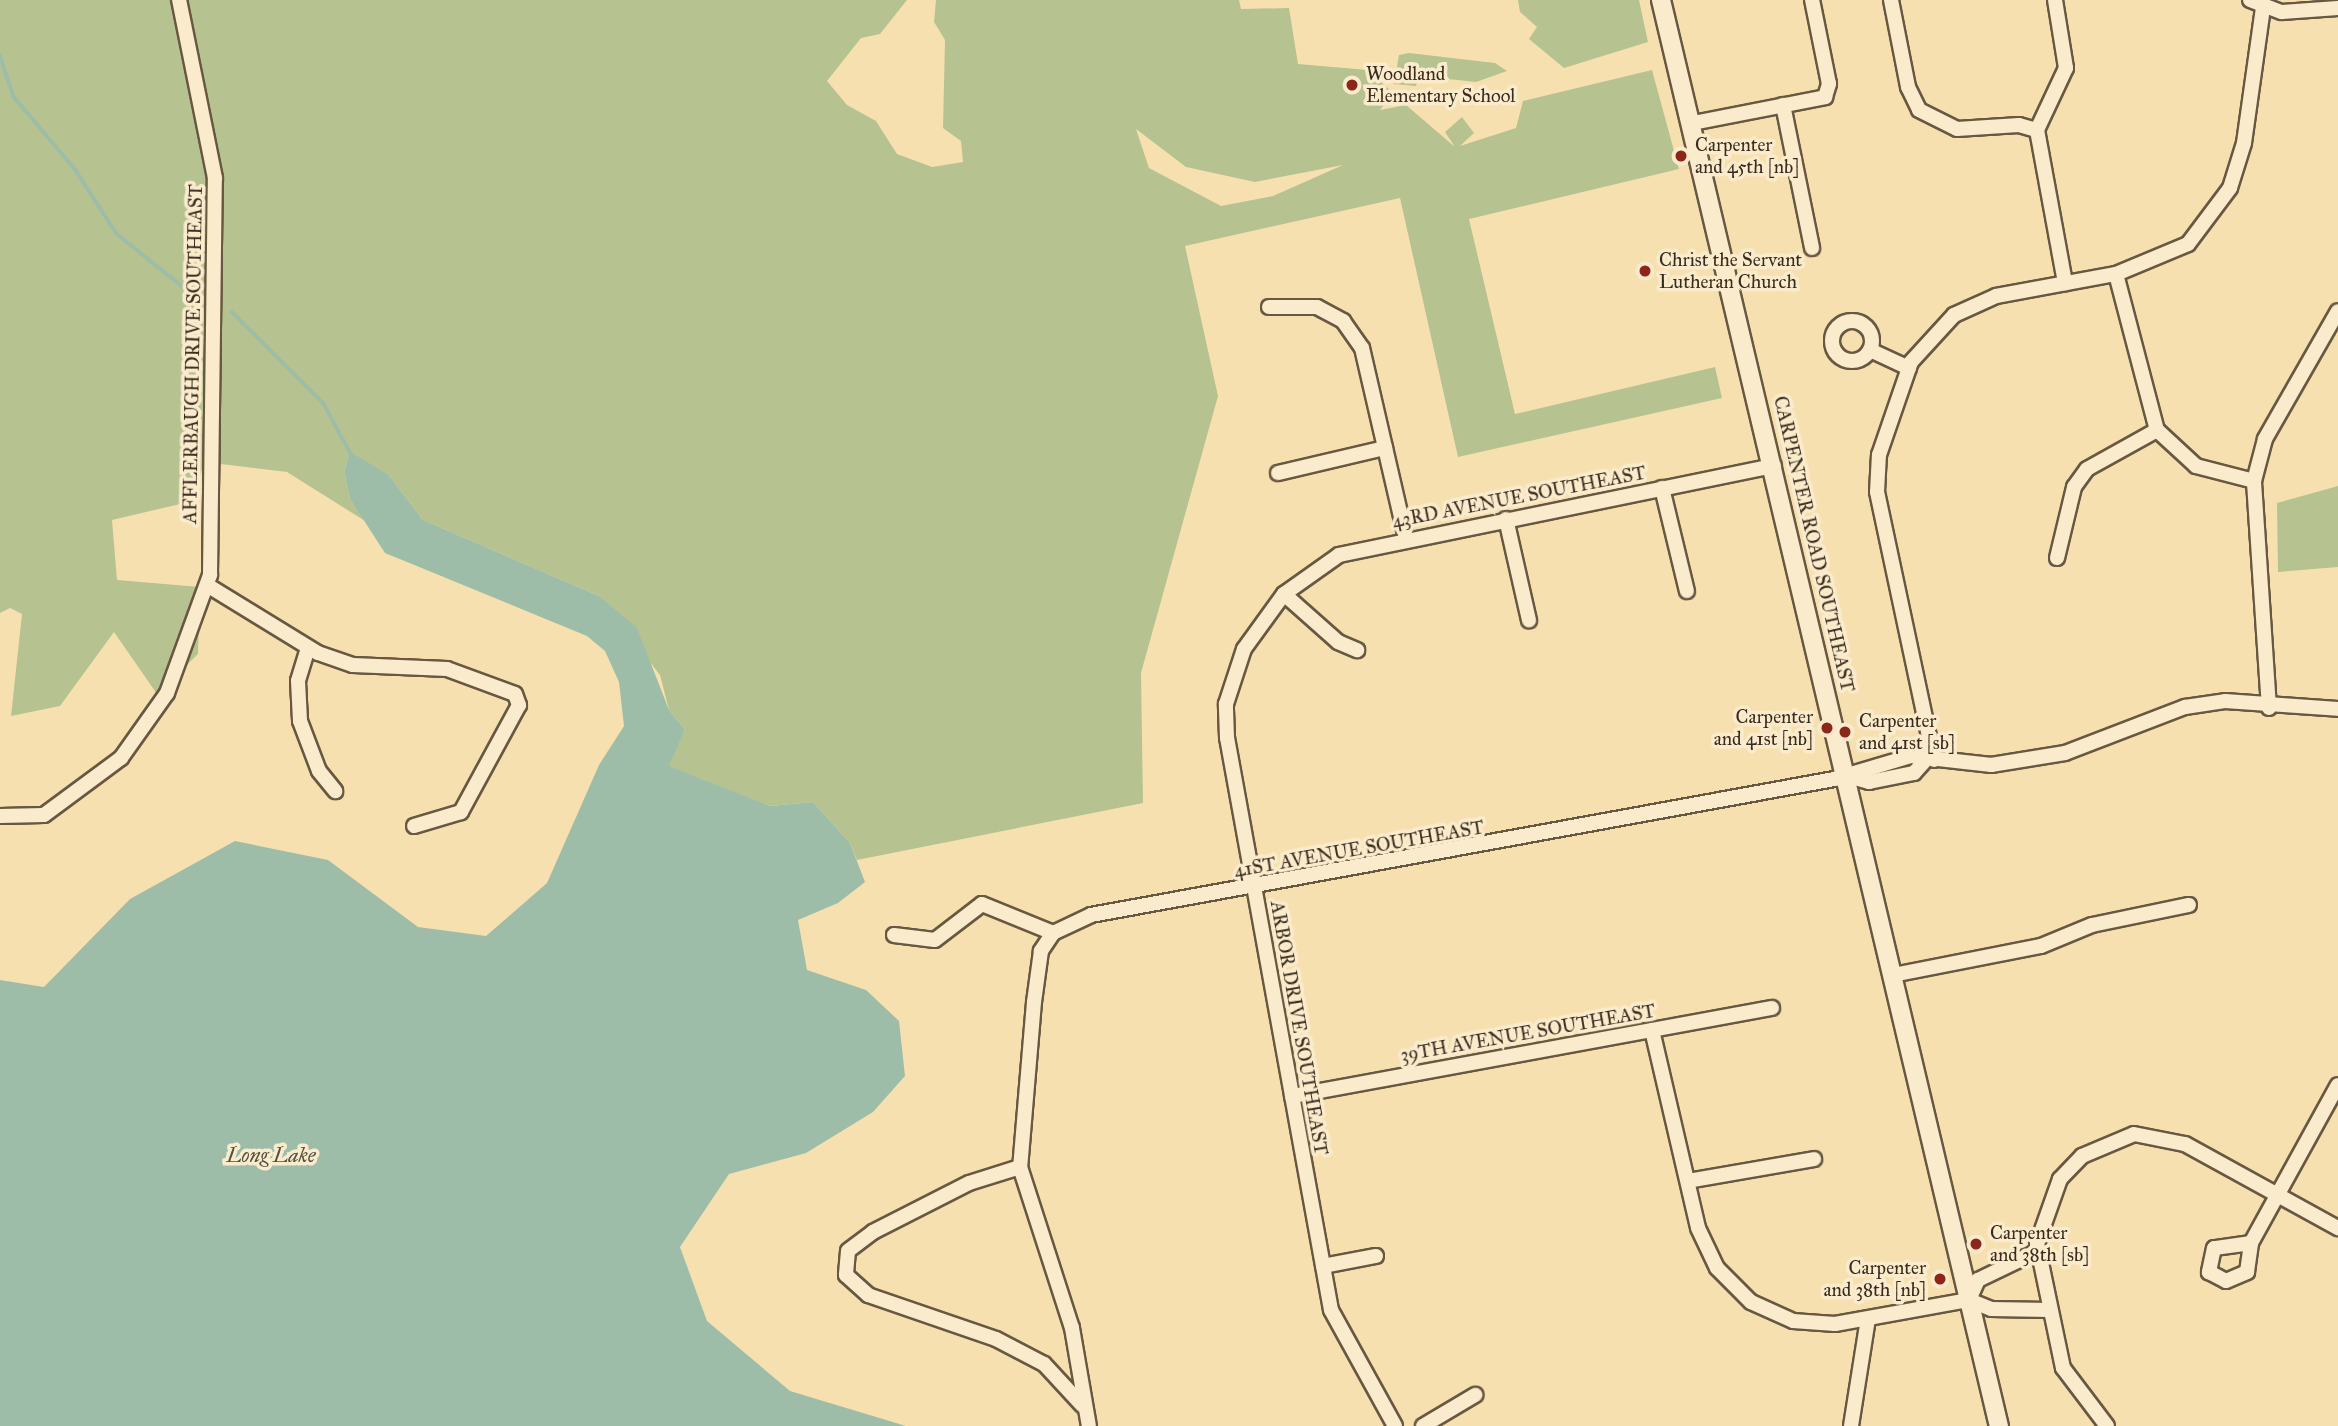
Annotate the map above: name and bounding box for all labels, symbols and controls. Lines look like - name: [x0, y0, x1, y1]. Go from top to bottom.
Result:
- place label: Woodland Elementary School: [1366, 63, 1515, 107]
- marker: Woodland Elementary School: [1344, 77, 1360, 93]
- place label: Carpenter and 45th [nb]: [1695, 134, 1799, 178]
- marker: Carpenter and 45th [nb]: [1673, 148, 1689, 164]
- street label: AFFLERBAUGH DRIVE SOUTHEAST: [179, 184, 207, 524]
- place label: Christ the Servant Lutheran Church: [1659, 249, 1802, 293]
- marker: Christ the Servant Lutheran Church: [1637, 263, 1653, 279]
- street label: CARPENTER ROAD SOUTHEAST: [1769, 394, 1859, 694]
- street label: 43RD AVENUE SOUTHEAST: [1390, 461, 1648, 533]
- place label: Carpenter and 41st [nb]: [1714, 706, 1813, 750]
- place label: Carpenter and 41st [sb]: [1859, 710, 1955, 754]
- marker: Carpenter and 41st [nb]: [1819, 720, 1835, 736]
- marker: Carpenter and 41st [sb]: [1837, 724, 1853, 740]
- street label: 41ST AVENUE SOUTHEAST: [1232, 816, 1486, 882]
- street label: ARBOR DRIVE SOUTHEAST: [1265, 899, 1333, 1157]
- street label: 39TH AVENUE SOUTHEAST: [1399, 999, 1657, 1067]
- water label: Long Lake: [226, 1142, 316, 1168]
- place label: Carpenter and 38th [sb]: [1990, 1222, 2089, 1266]
- marker: Carpenter and 38th [sb]: [1968, 1236, 1984, 1252]
- place label: Carpenter and 38th [nb]: [1823, 1257, 1926, 1301]
- marker: Carpenter and 38th [nb]: [1932, 1271, 1948, 1287]

